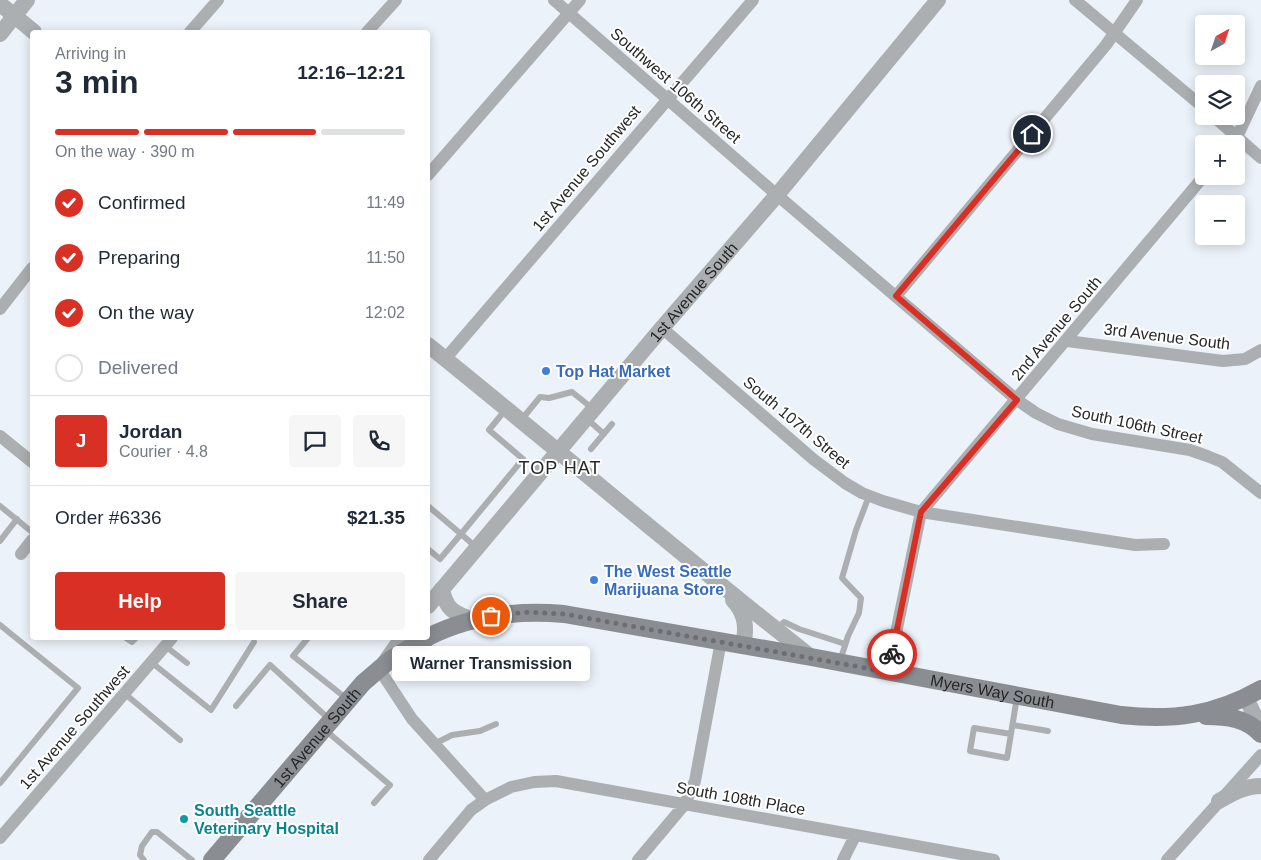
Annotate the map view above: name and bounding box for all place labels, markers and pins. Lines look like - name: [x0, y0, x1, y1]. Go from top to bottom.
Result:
- pin: [1011, 113, 1053, 155]
- place label: Top Hat Market: [556, 363, 671, 380]
- marker: Top Hat Market: [540, 365, 552, 377]
- place label: The West Seattle Marijuana Store: [604, 563, 732, 598]
- marker: The West Seattle Marijuana Store: [588, 574, 600, 586]
- pin: [470, 595, 512, 637]
- callout: Warner Transmission: [392, 646, 590, 681]
- place label: South Seattle Veterinary Hospital: [194, 802, 339, 837]
- marker: South Seattle Veterinary Hospital: [178, 813, 190, 825]

